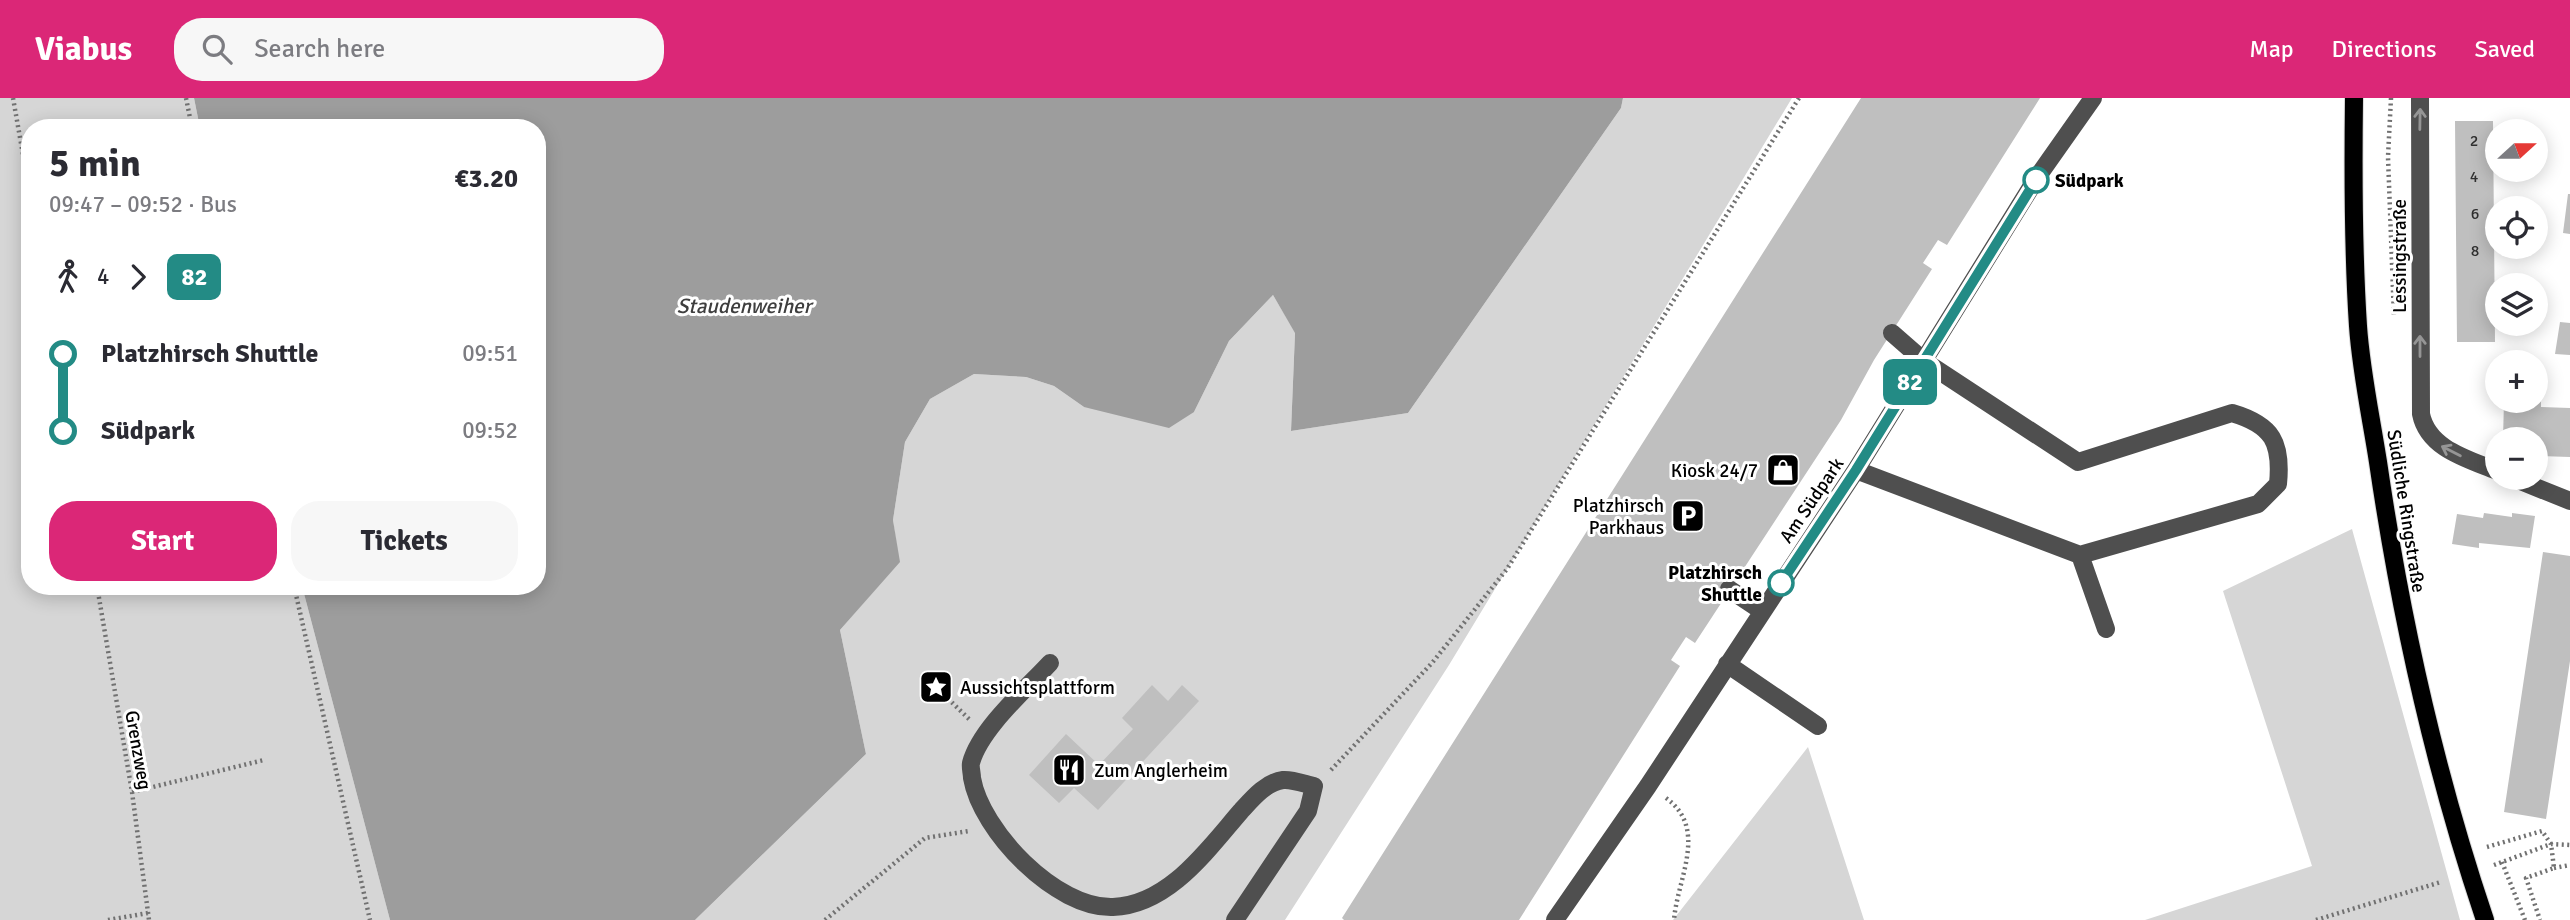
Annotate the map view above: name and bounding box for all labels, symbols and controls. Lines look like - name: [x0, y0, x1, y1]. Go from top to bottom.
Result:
- search box: [174, 18, 664, 81]
- text: Viabus: [35, 29, 132, 70]
- icon: search: [198, 30, 236, 68]
- text: Search here: [254, 33, 385, 65]
- text: Map: [2249, 34, 2294, 64]
- text: Directions: [2332, 34, 2437, 64]
- text: Saved: [2475, 34, 2535, 64]
- one-way arrow: [2413, 107, 2427, 130]
- north arrow: [2485, 119, 2548, 182]
- map controls: [2485, 119, 2548, 490]
- house number: 2: [2470, 131, 2478, 151]
- text: 5 min: [49, 140, 141, 187]
- text: €3.20: [454, 163, 518, 195]
- marker: Südpark: [2023, 167, 2049, 193]
- house number: 4: [2470, 167, 2479, 187]
- place label: Südpark: [2055, 169, 2124, 193]
- text: 09:47 – 09:52 · Bus: [49, 190, 237, 219]
- button: locate: [2485, 196, 2548, 259]
- street label: Lessingstraße: [2388, 199, 2412, 313]
- house number: 6: [2471, 204, 2479, 224]
- house number: 8: [2471, 241, 2479, 261]
- icon: walk: [49, 258, 87, 296]
- icon: forward: [119, 258, 157, 296]
- text: 4: [97, 262, 109, 291]
- text: 82: [181, 262, 207, 292]
- button: layers: [2485, 273, 2548, 336]
- water label: Staudenweiher: [677, 293, 815, 319]
- one-way arrow: [2413, 335, 2427, 358]
- text: Platzhirsch Shuttle: [101, 338, 318, 370]
- text: 09:51: [462, 339, 518, 368]
- button: +: [2485, 350, 2548, 413]
- line badge: 82: [1878, 359, 1941, 405]
- text: 82: [1897, 367, 1923, 397]
- text: Südpark: [101, 415, 195, 447]
- text: 09:52: [462, 416, 518, 445]
- button: −: [2485, 427, 2548, 490]
- street label: Südliche Ringstraße: [2381, 428, 2431, 594]
- one-way arrow: [2442, 443, 2462, 457]
- shop icon: Kiosk 24/7: [1764, 451, 1802, 489]
- street label: Am Südpark: [1774, 453, 1849, 548]
- place label: Kiosk 24/7: [1671, 459, 1758, 483]
- place label: Platzhirsch Parkhaus: [1573, 494, 1664, 540]
- parking icon: Platzhirsch Parkhaus: [1669, 497, 1707, 535]
- button: Start: [49, 501, 277, 581]
- button: Tickets: [291, 501, 518, 581]
- place label: Platzhirsch Shuttle: [1668, 561, 1762, 607]
- marker: Platzhirsch Shuttle: [1768, 570, 1794, 596]
- place icon: Aussichtsplattform: [917, 668, 955, 706]
- place label: Aussichtsplattform: [960, 676, 1115, 700]
- street label: Grenzweg: [119, 709, 157, 792]
- restaurant icon: Zum Anglerheim: [1050, 751, 1088, 789]
- place label: Zum Anglerheim: [1094, 759, 1228, 783]

